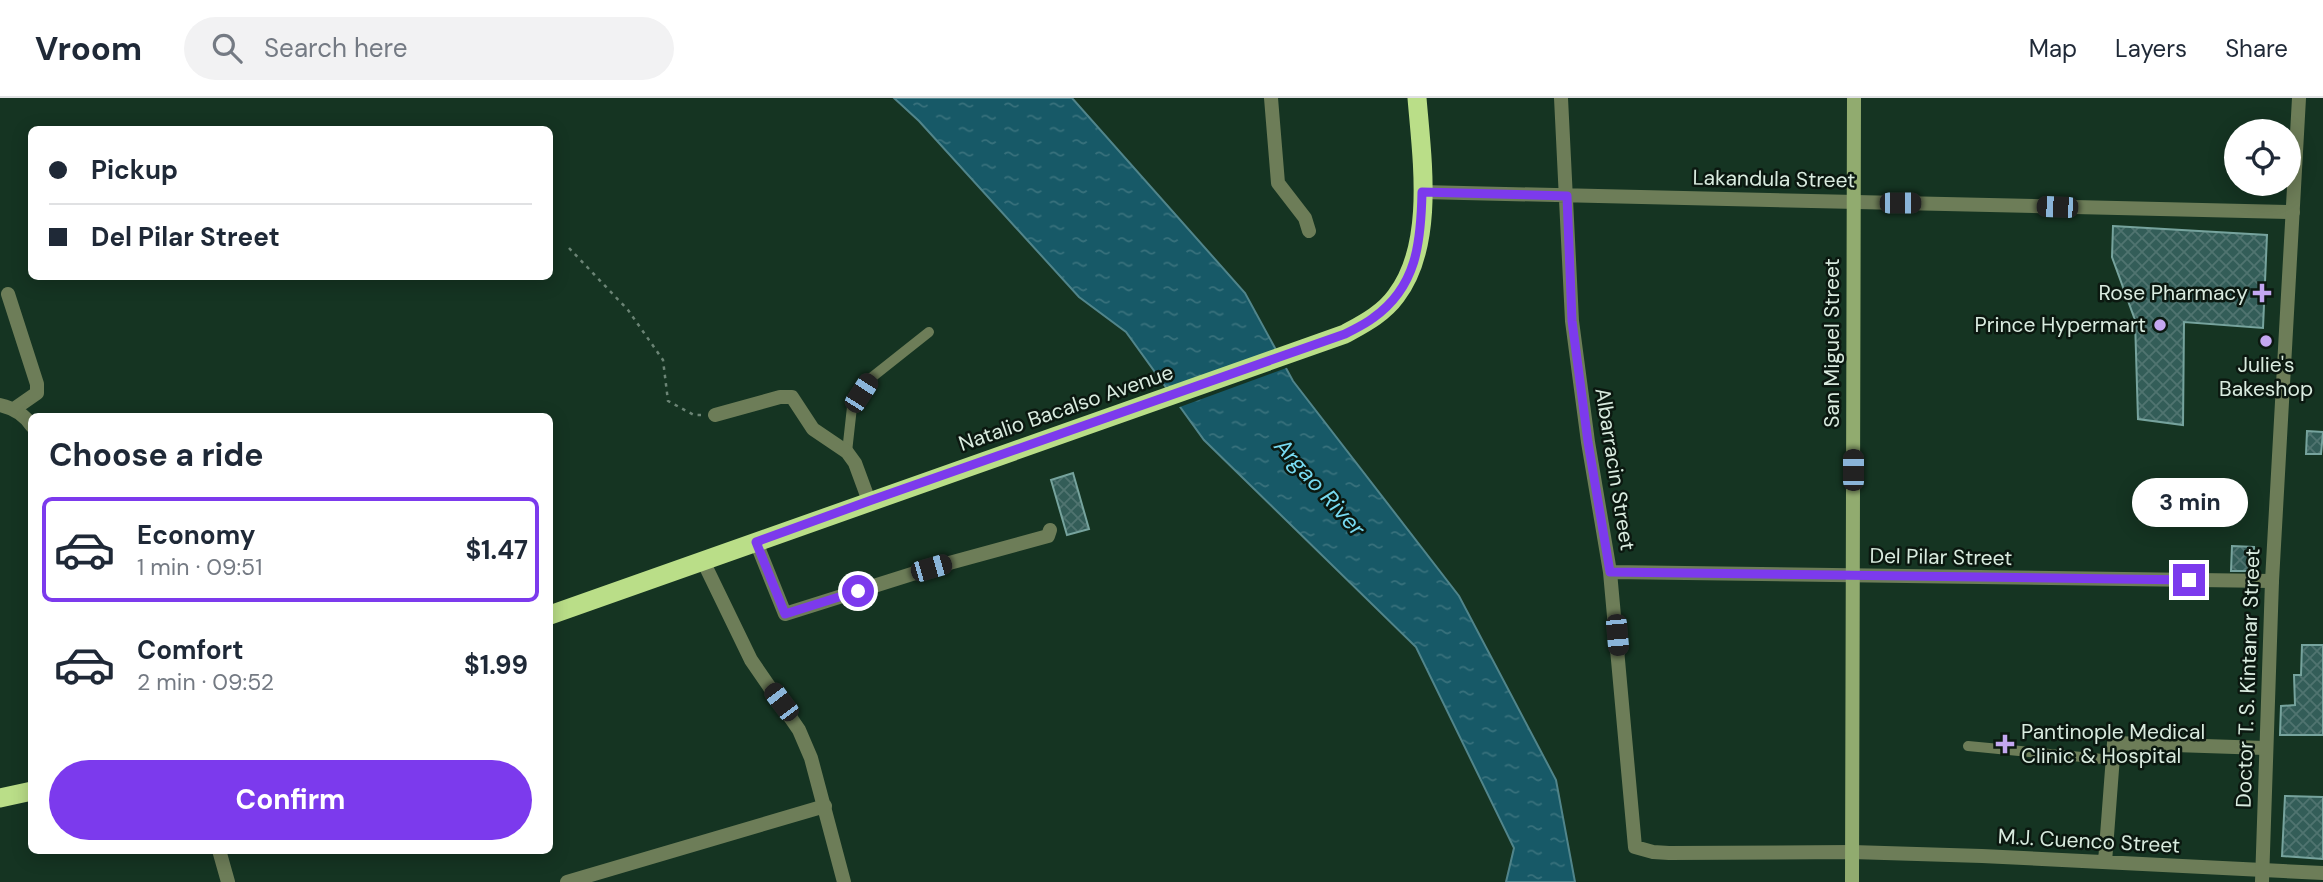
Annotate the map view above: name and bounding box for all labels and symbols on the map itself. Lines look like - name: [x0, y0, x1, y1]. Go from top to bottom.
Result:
- street label: Lakandula Street: [1692, 164, 1856, 194]
- car: [1880, 193, 1922, 214]
- car: [2036, 196, 2079, 218]
- street label: San Miguel Street: [1818, 258, 1846, 428]
- place label: Rose Pharmacy: [2098, 279, 2248, 307]
- marker: Rose Pharmacy: [2254, 285, 2270, 301]
- place label: Prince Hypermart: [1974, 311, 2146, 339]
- marker: Prince Hypermart: [2152, 317, 2168, 333]
- marker: Julie's Bakeshop: [2258, 333, 2274, 349]
- place label: Julie's Bakeshop: [2219, 351, 2313, 403]
- street label: Natalio Bacalso Avenue: [955, 358, 1177, 458]
- car: [841, 370, 882, 416]
- street label: Albarracin Street: [1588, 386, 1642, 552]
- water label: Argao River: [1267, 431, 1373, 544]
- car: [1843, 449, 1864, 491]
- callout: 3 min: [2131, 478, 2247, 528]
- street label: Del Pilar Street: [1869, 542, 2013, 572]
- street label: Doctor T. S. Kintanar Street: [2229, 548, 2267, 808]
- car: [908, 552, 955, 584]
- route end: [2173, 564, 2205, 596]
- route start: [842, 575, 874, 607]
- car: [1605, 613, 1630, 657]
- car: [760, 679, 803, 725]
- place label: Pantinople Medical Clinic & Hospital: [2021, 718, 2205, 770]
- marker: Pantinople Medical Clinic & Hospital: [1995, 734, 2015, 754]
- street label: M.J. Cuenco Street: [1997, 822, 2181, 860]

